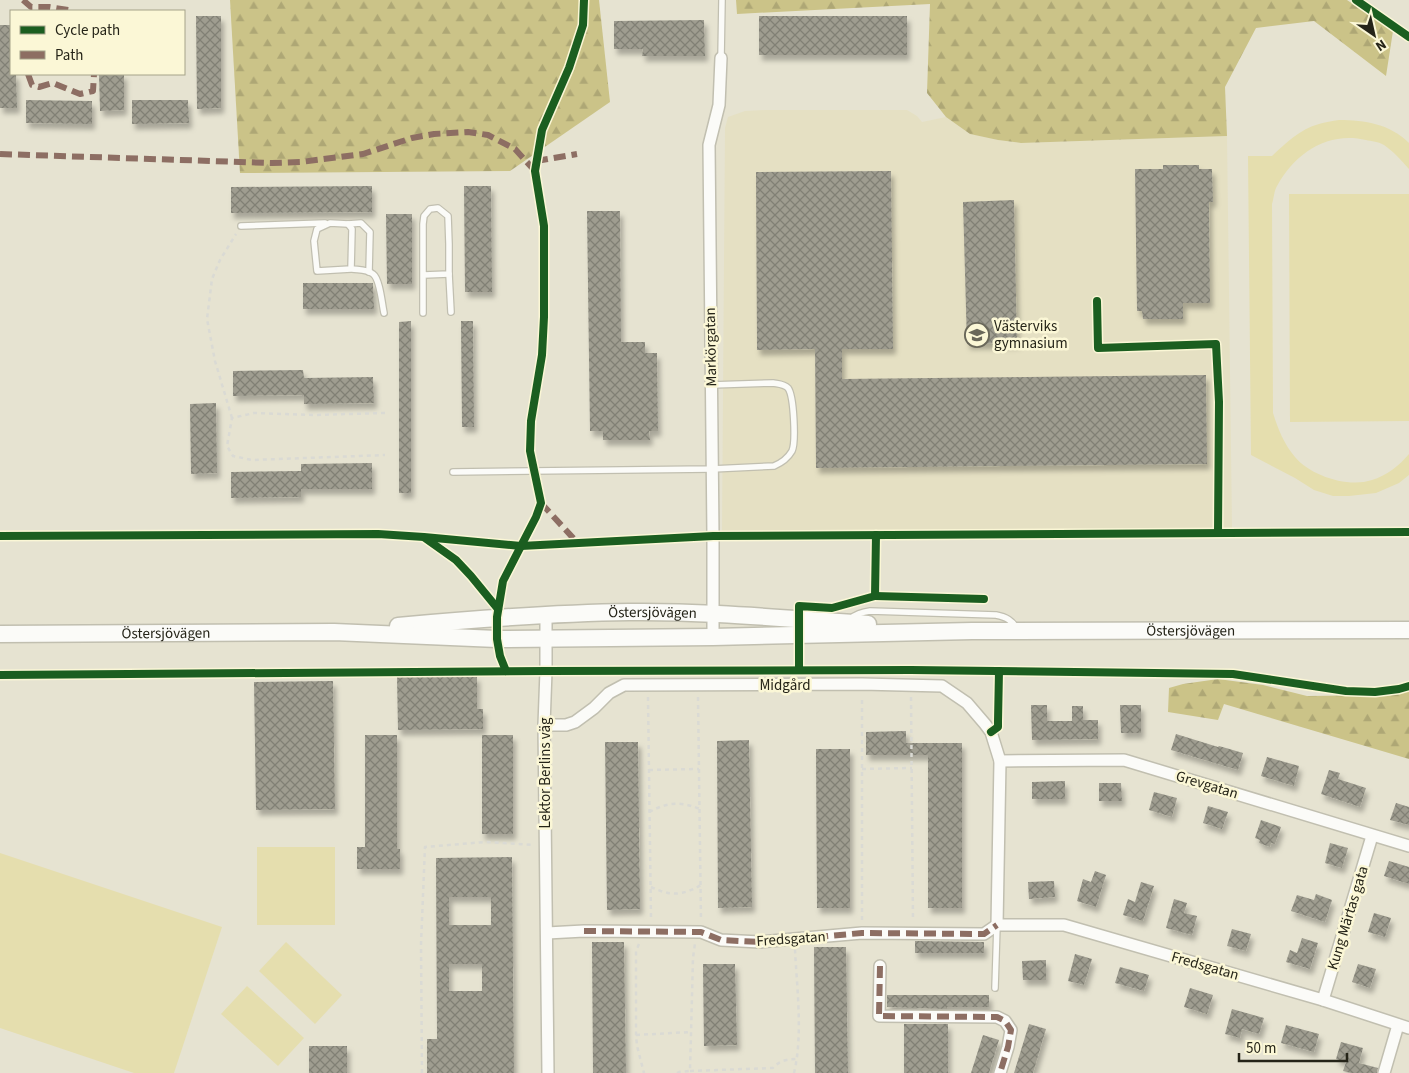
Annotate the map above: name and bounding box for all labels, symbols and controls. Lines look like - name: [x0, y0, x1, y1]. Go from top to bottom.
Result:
- legend: [10, 10, 185, 75]
- north arrow: [1349, 10, 1399, 60]
- text: Cycle path: [55, 20, 120, 41]
- text: N: [1371, 34, 1390, 56]
- text: Path: [55, 45, 83, 66]
- street label: Markörgatan: [700, 307, 722, 387]
- place label: Västerviks gymnasium: [994, 316, 1068, 354]
- school or university icon: Västerviks gymnasium: [964, 322, 990, 348]
- street label: Östersjövägen: [608, 601, 697, 624]
- street label: Östersjövägen: [1146, 620, 1235, 641]
- street label: Östersjövägen: [122, 622, 210, 644]
- street label: Midgård: [759, 675, 811, 696]
- street label: Lektor Berlins väg: [535, 717, 556, 829]
- street label: Grevgatan: [1173, 766, 1241, 804]
- street label: Kung Märtas gata: [1322, 863, 1374, 973]
- street label: Fredsgatan: [756, 926, 826, 952]
- street label: Fredsgatan: [1169, 946, 1241, 986]
- scale bar: [1239, 1030, 1346, 1062]
- text: 50 m: [1246, 1038, 1276, 1059]

